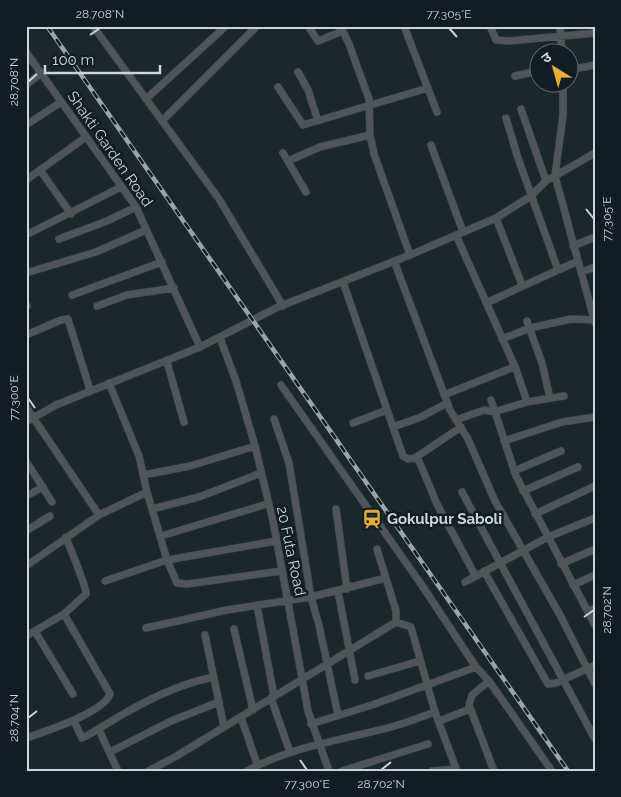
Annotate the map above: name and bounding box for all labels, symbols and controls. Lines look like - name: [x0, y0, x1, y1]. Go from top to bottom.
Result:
- text: 28.708°N: [76, 7, 124, 21]
- text: 77.305°E: [426, 7, 472, 21]
- scale bar: [45, 42, 160, 74]
- north arrow: [528, 42, 578, 92]
- text: उ: [538, 48, 555, 66]
- text: 100 m: [52, 51, 94, 69]
- text: 28.708°N: [7, 58, 21, 106]
- street label: Shakti Garden Road: [63, 88, 157, 210]
- text: 77.305°E: [600, 196, 614, 242]
- text: 77.300°E: [7, 375, 21, 421]
- street label: 20 Futa Road: [273, 505, 309, 597]
- station icon: Gokulpur Saboli: [361, 508, 383, 530]
- place label: Gokulpur Saboli: [387, 510, 502, 528]
- text: 28.702°N: [600, 586, 614, 634]
- text: 28.704°N: [7, 694, 21, 742]
- text: 77.300°E: [284, 777, 330, 791]
- text: 28.702°N: [357, 777, 405, 791]

